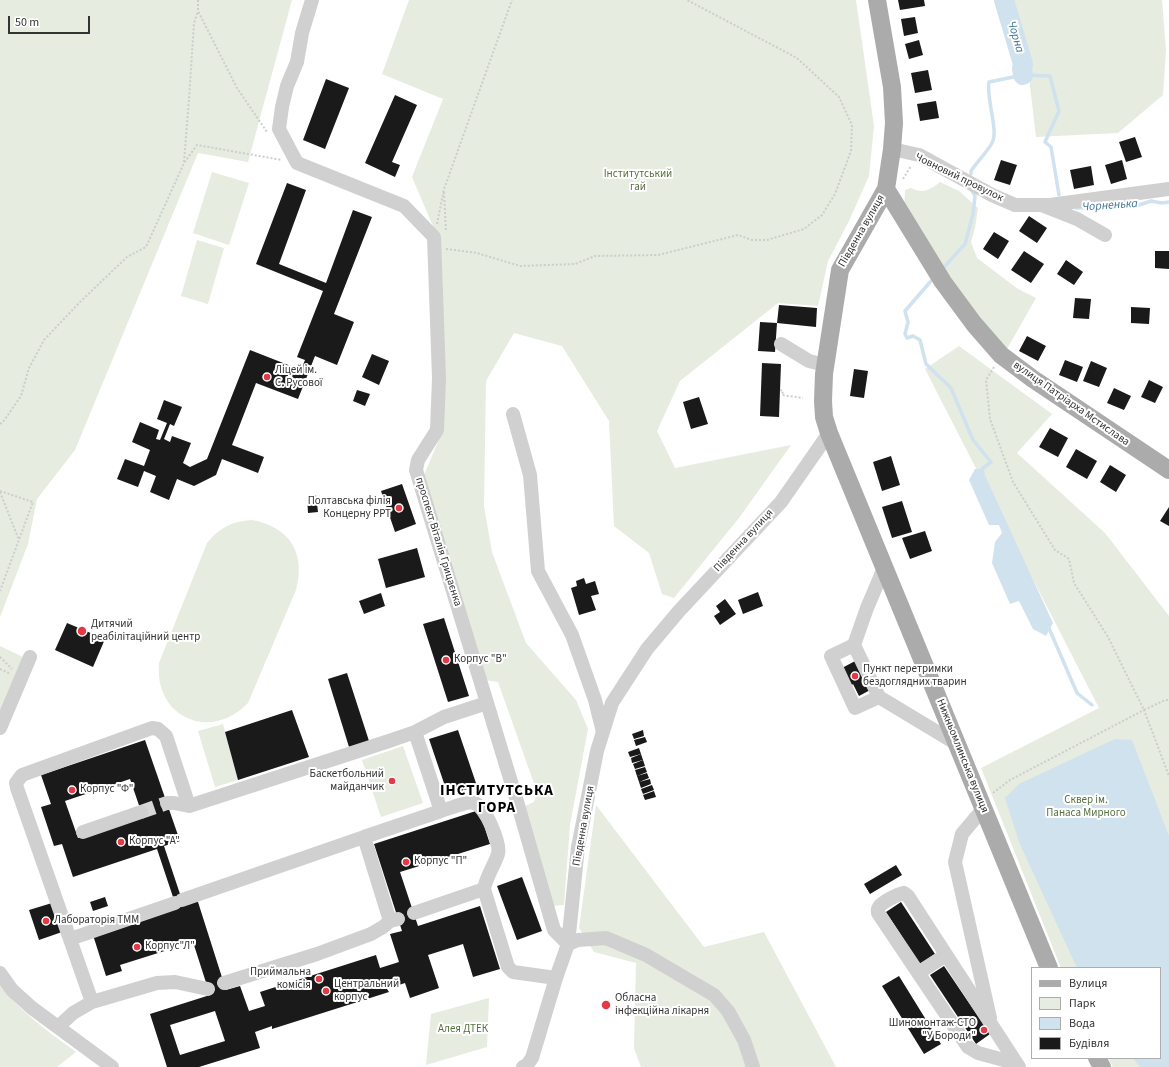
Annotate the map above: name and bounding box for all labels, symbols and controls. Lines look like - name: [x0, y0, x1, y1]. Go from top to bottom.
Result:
- scale bar: [10, 8, 92, 34]
- text: 50 m: [15, 14, 39, 31]
- water label: Чорна: [1004, 19, 1026, 55]
- street label: Човновий провулок: [913, 151, 1005, 205]
- park label: Інститутський гай: [604, 168, 672, 194]
- street label: Південна вулиця: [836, 193, 888, 269]
- water label: Чорненька: [1082, 197, 1138, 215]
- street label: вулиця Патріарха Мстислава: [1010, 359, 1132, 449]
- place label: Ліцей ім. С. Русової: [275, 364, 323, 390]
- marker: Ліцей ім. С. Русової: [262, 372, 272, 382]
- street label: проспект Віталія Грицаєнка: [412, 476, 464, 608]
- place label: Полтавська філія Концерну РРТ: [308, 495, 391, 521]
- marker: Полтавська філія Концерну РРТ: [394, 503, 404, 513]
- street label: Південна вулиця: [711, 507, 777, 575]
- place label: Дитячий реабілітаційний центр: [91, 618, 200, 644]
- marker: Дитячий реабілітаційний центр: [76, 625, 88, 637]
- place label: Корпус "В": [454, 653, 507, 667]
- marker: Корпус "В": [441, 655, 451, 665]
- place label: Пункт перетримки бездоглядних тварин: [863, 663, 967, 689]
- marker: Пункт перетримки бездоглядних тварин: [850, 671, 860, 681]
- street label: Нижньомлинська вулиця: [933, 697, 991, 815]
- place label: Баскетбольний майданчик: [310, 768, 384, 794]
- marker: Баскетбольний майданчик: [387, 776, 397, 786]
- place label: Корпус "Ф": [80, 783, 133, 797]
- district label: ІНСТИТУТСЬКА ГОРА: [440, 783, 554, 818]
- marker: Корпус "Ф": [67, 785, 77, 795]
- street label: Південна вулиця: [570, 785, 598, 867]
- park label: Сквер ім. Панаса Мирного: [1046, 794, 1126, 820]
- place label: Корпус "А": [129, 835, 180, 849]
- marker: Корпус "А": [116, 837, 126, 847]
- place label: Корпус "П": [414, 855, 467, 869]
- marker: Корпус "П": [401, 857, 411, 867]
- place label: Лабораторія ТММ: [54, 914, 139, 928]
- marker: Лабораторія ТММ: [41, 916, 51, 926]
- place label: Корпус"Л": [145, 940, 195, 954]
- marker: Корпус"Л": [132, 942, 142, 952]
- place label: Приймальна комісія: [250, 966, 311, 992]
- legend: [1031, 967, 1161, 1059]
- marker: Приймальна комісія: [314, 974, 324, 984]
- text: Вулиця: [1069, 975, 1107, 992]
- place label: Центральний корпус: [334, 978, 399, 1004]
- marker: Центральний корпус: [321, 986, 331, 996]
- place label: Обласна інфекційна лікарня: [615, 992, 709, 1018]
- text: Парк: [1069, 995, 1095, 1012]
- marker: Обласна інфекційна лікарня: [600, 999, 612, 1011]
- text: Вода: [1069, 1015, 1095, 1032]
- place label: Шиномонтаж-СТО "У Бороди": [889, 1017, 976, 1043]
- park label: Алея ДТЕК: [438, 1023, 488, 1037]
- marker: Шиномонтаж-СТО "У Бороди": [979, 1025, 989, 1035]
- text: Будівля: [1069, 1035, 1109, 1052]

